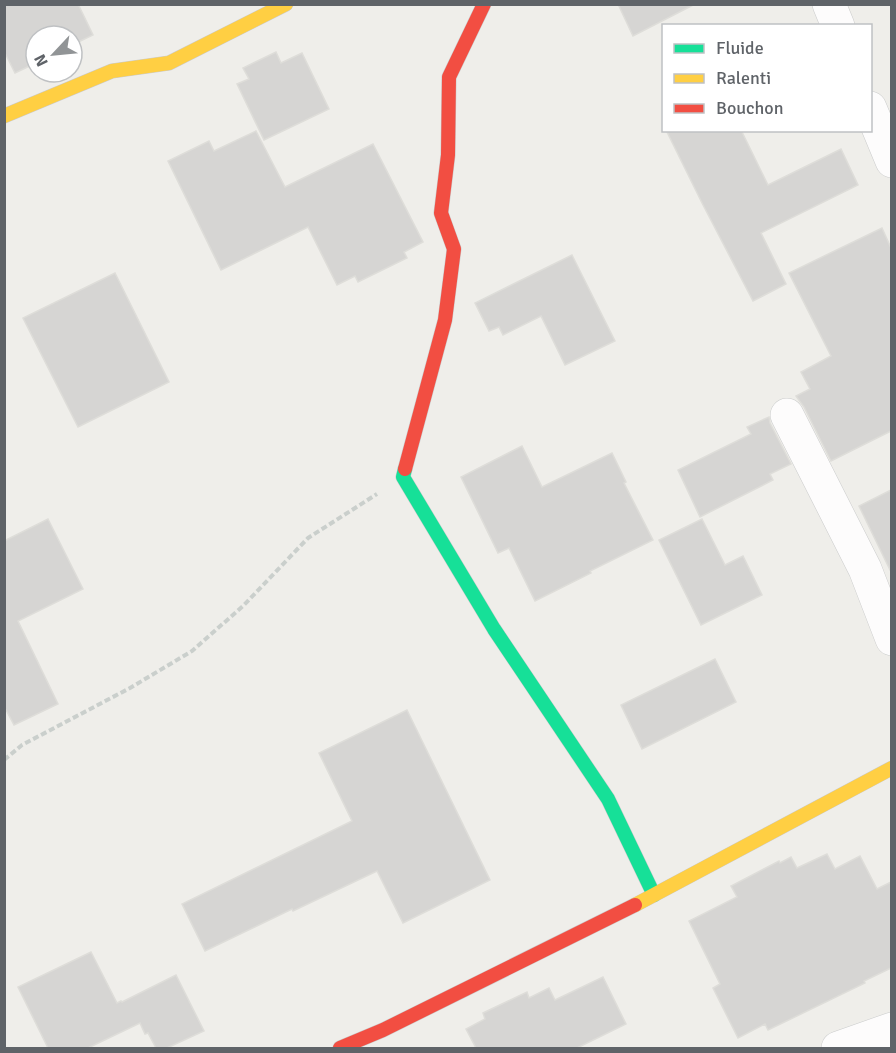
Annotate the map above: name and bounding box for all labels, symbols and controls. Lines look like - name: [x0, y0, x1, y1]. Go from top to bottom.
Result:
- north arrow: [24, 24, 84, 84]
- legend: [662, 24, 872, 132]
- text: Fluide: [716, 37, 764, 59]
- text: N: [30, 51, 53, 70]
- text: Ralenti: [716, 67, 771, 89]
- text: Bouchon: [716, 97, 784, 119]

